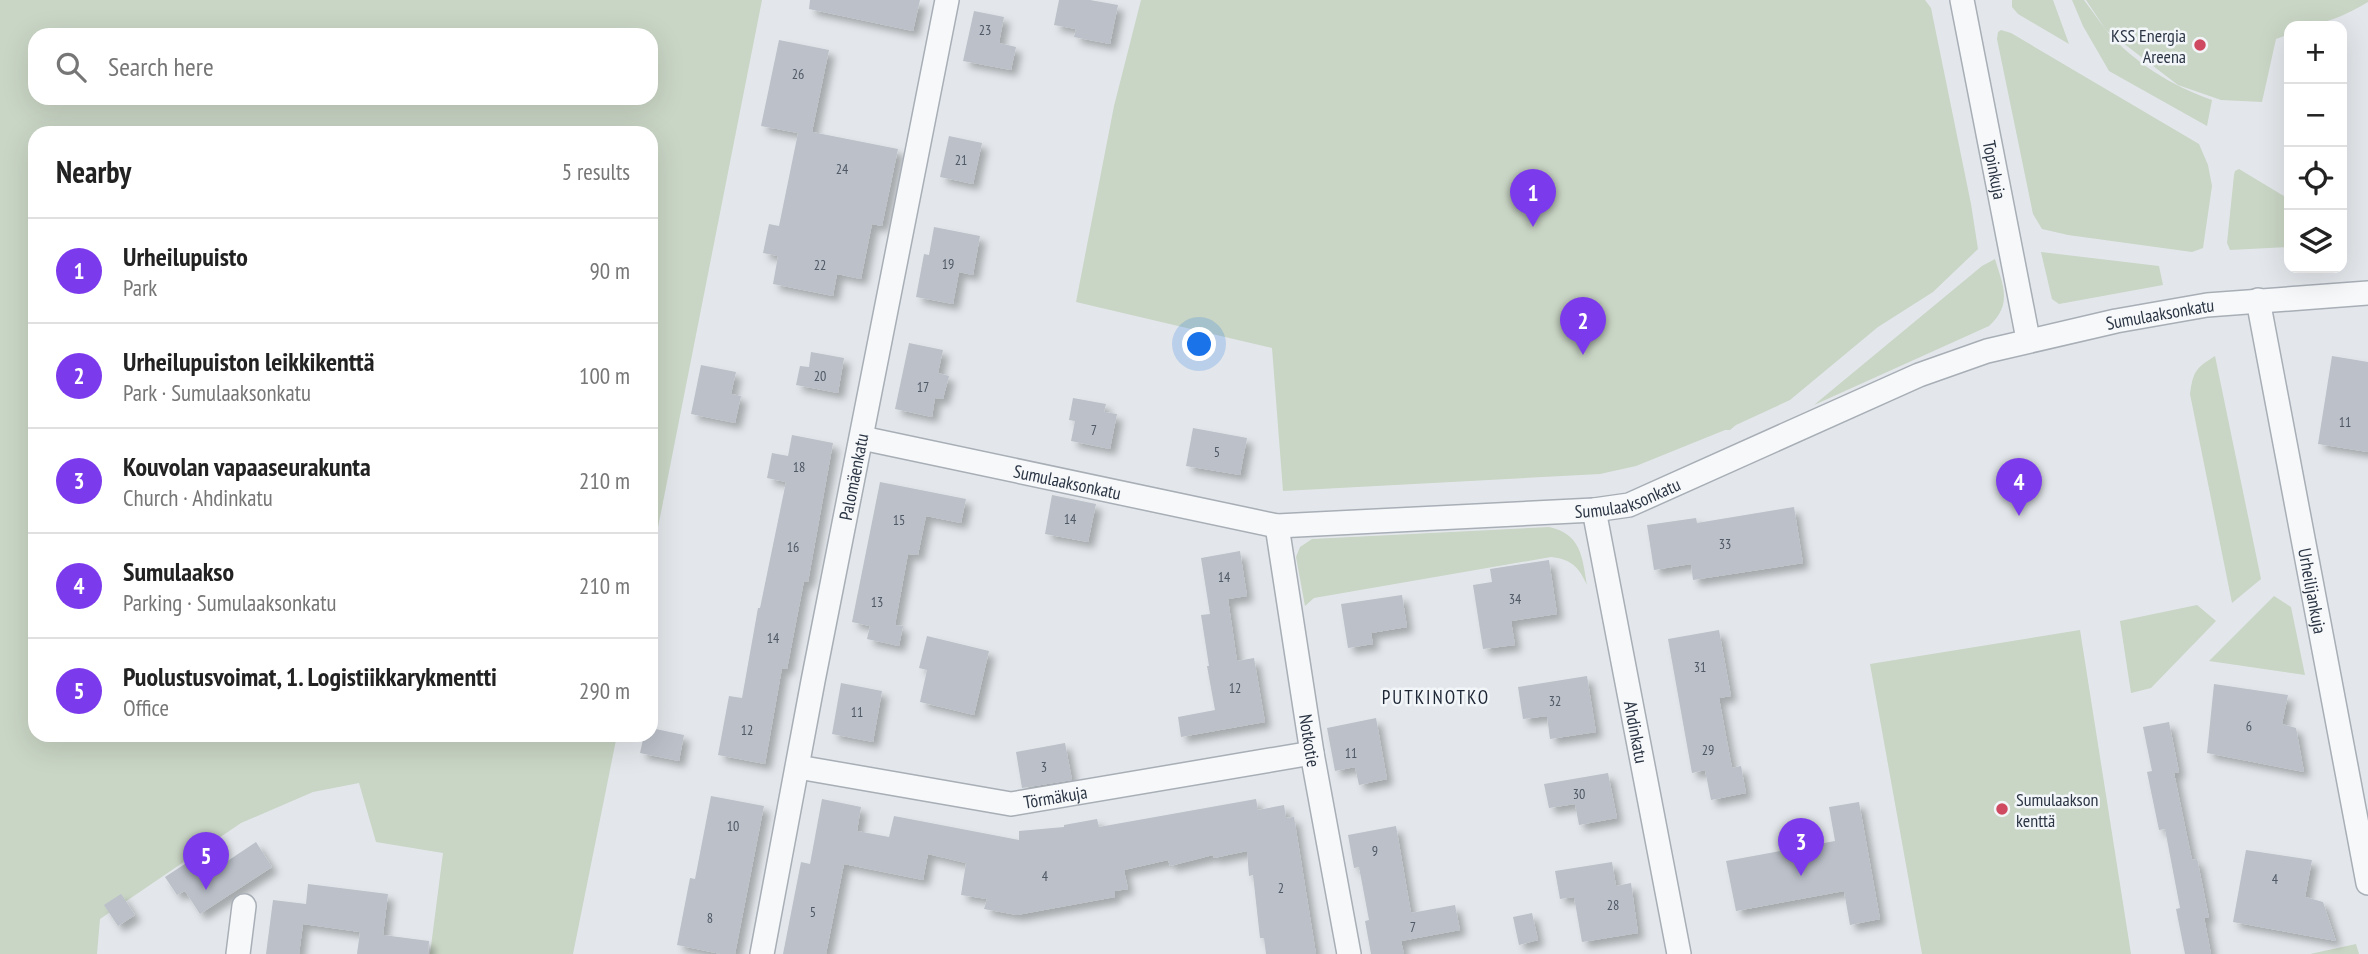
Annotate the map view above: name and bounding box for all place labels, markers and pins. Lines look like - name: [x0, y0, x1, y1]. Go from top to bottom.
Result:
- place label: KSS Energia Areena: [2111, 24, 2186, 68]
- marker: KSS Energia Areena: [2192, 37, 2208, 53]
- pin: 1: [1510, 169, 1556, 227]
- pin: 2: [1560, 297, 1606, 355]
- pin: 4: [1996, 458, 2042, 516]
- place label: Sumulaakson kenttä: [2016, 788, 2098, 832]
- marker: Sumulaakson kenttä: [1994, 801, 2010, 817]
- pin: 3: [1778, 818, 1824, 876]
- pin: 5: [183, 832, 229, 890]

